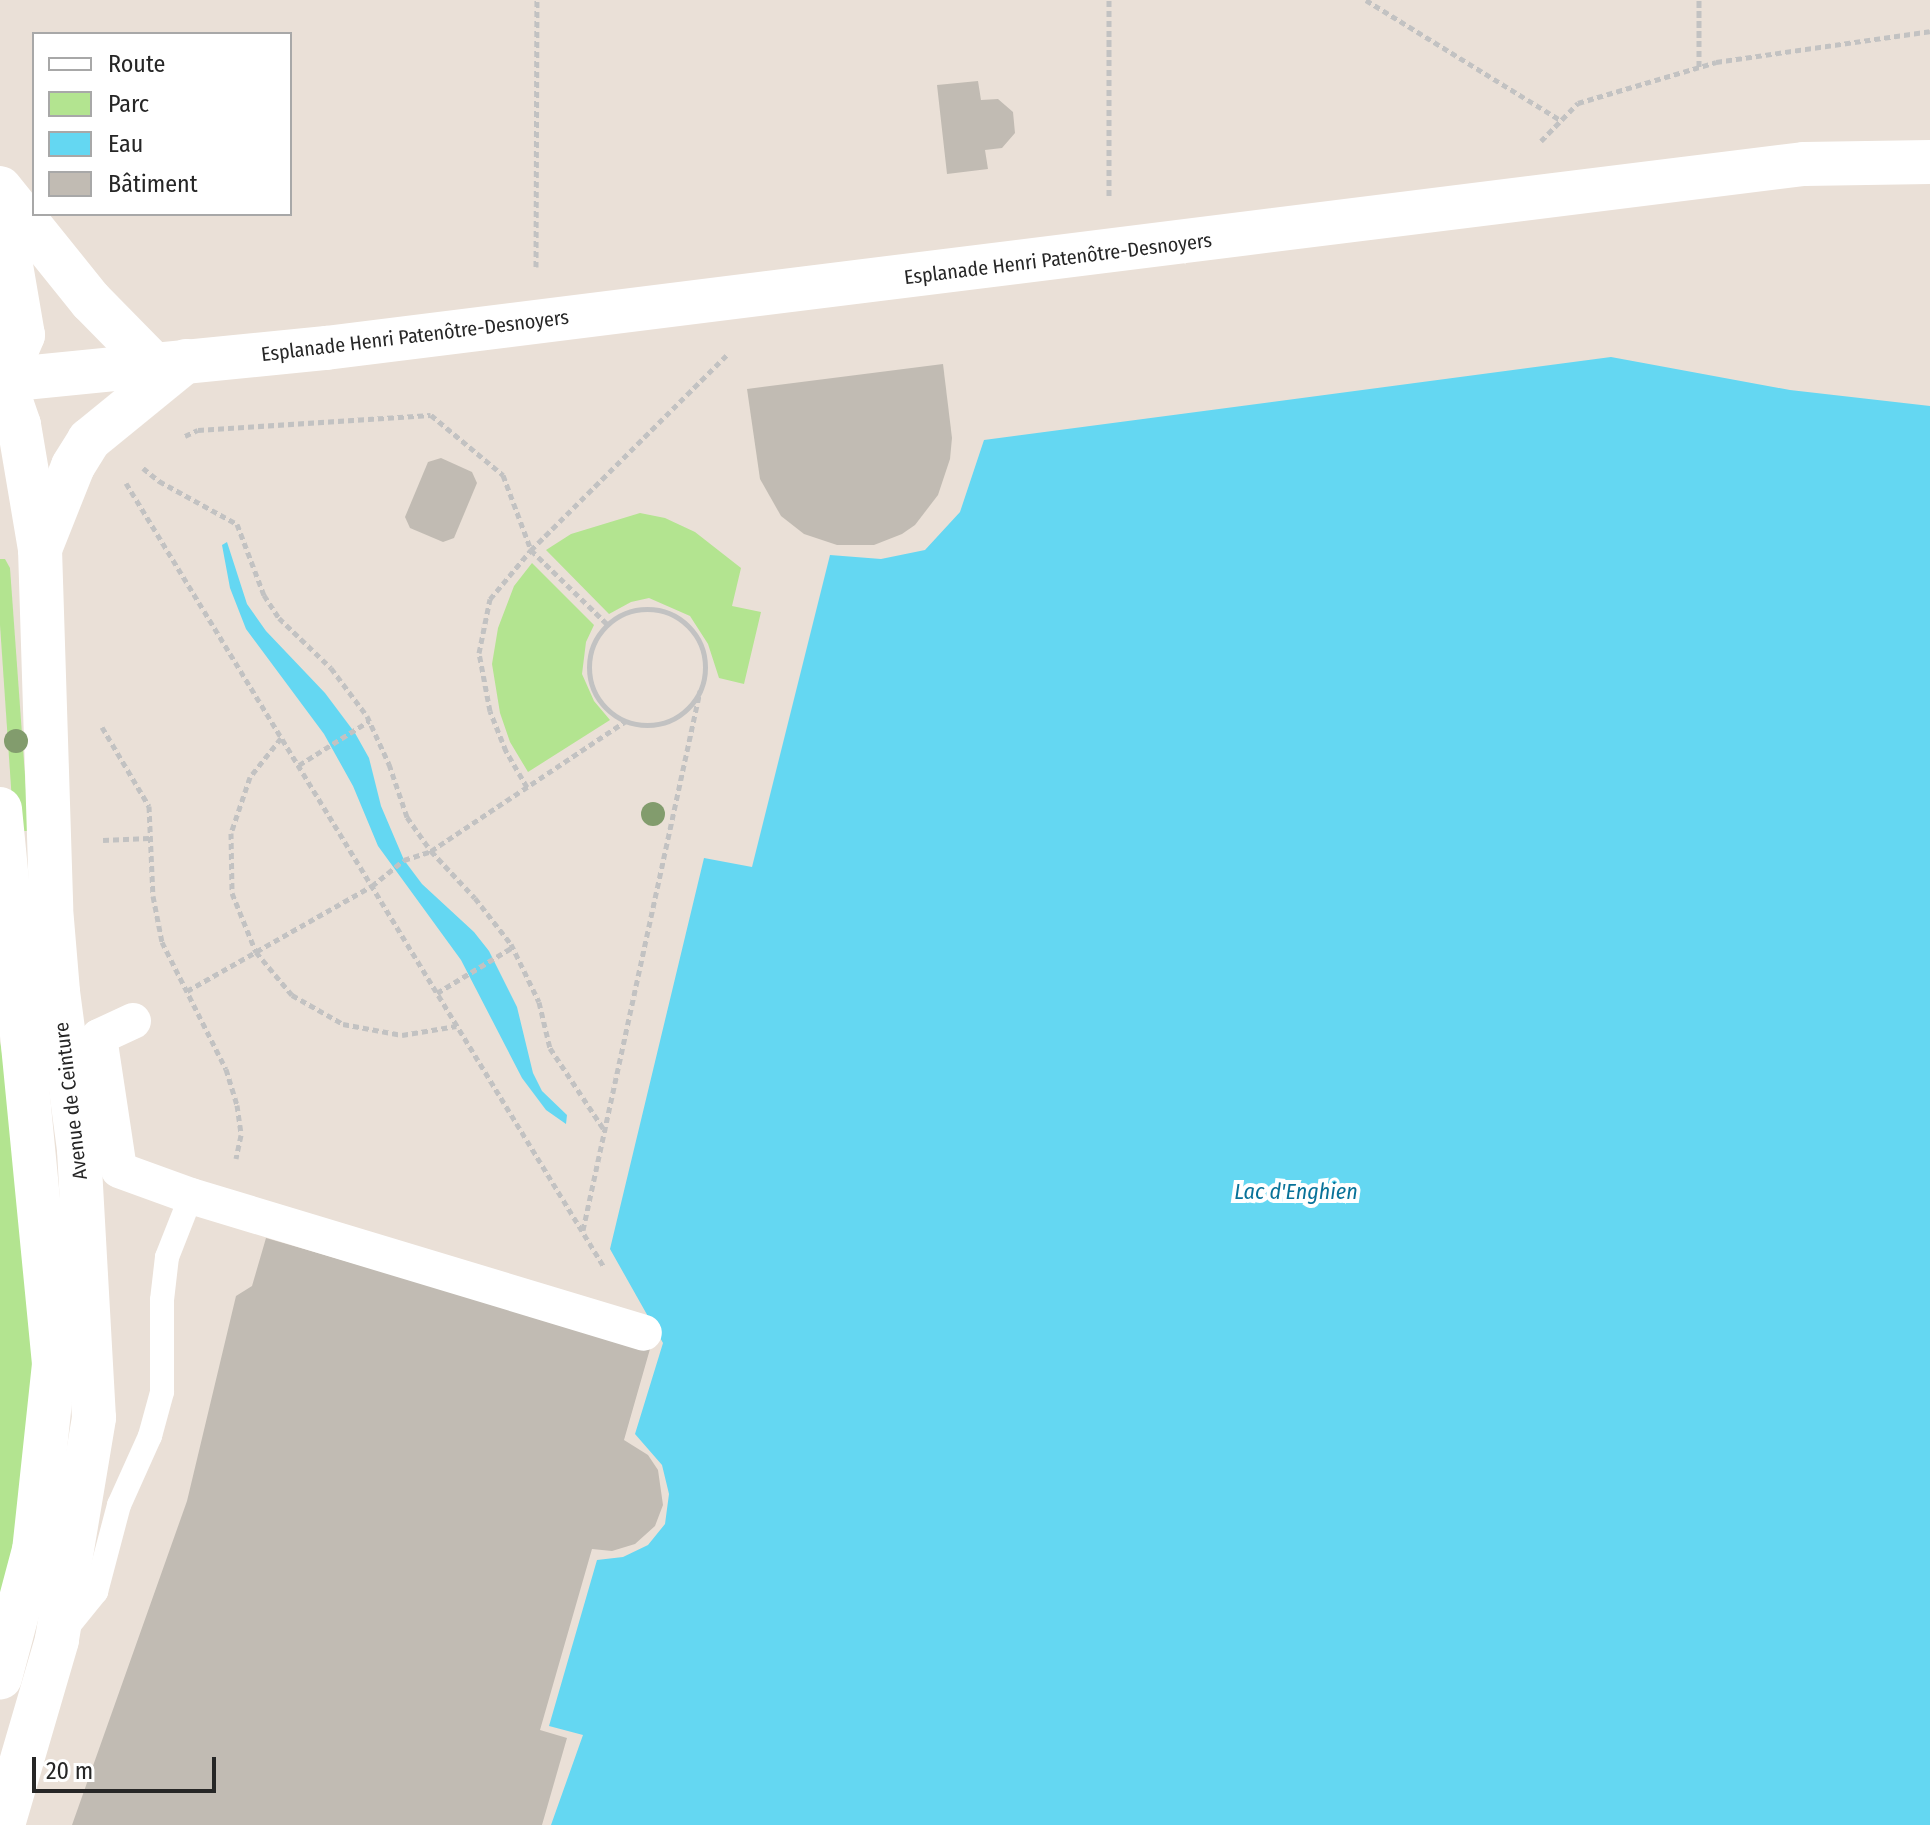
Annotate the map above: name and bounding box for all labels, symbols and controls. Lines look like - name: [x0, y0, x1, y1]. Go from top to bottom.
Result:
- legend: [32, 32, 292, 216]
- text: Route: [108, 50, 165, 78]
- text: Parc: [108, 90, 149, 118]
- text: Eau: [108, 130, 143, 158]
- text: Bâtiment: [108, 170, 198, 198]
- street label: Esplanade Henri Patenôtre-Desnoyers: [903, 228, 1213, 290]
- street label: Esplanade Henri Patenôtre-Desnoyers: [260, 305, 570, 367]
- street label: Avenue de Ceinture: [49, 1021, 93, 1181]
- water label: Lac d'Enghien: [1234, 1179, 1358, 1205]
- scale bar: [36, 1741, 220, 1791]
- text: 20 m: [46, 1757, 93, 1785]

